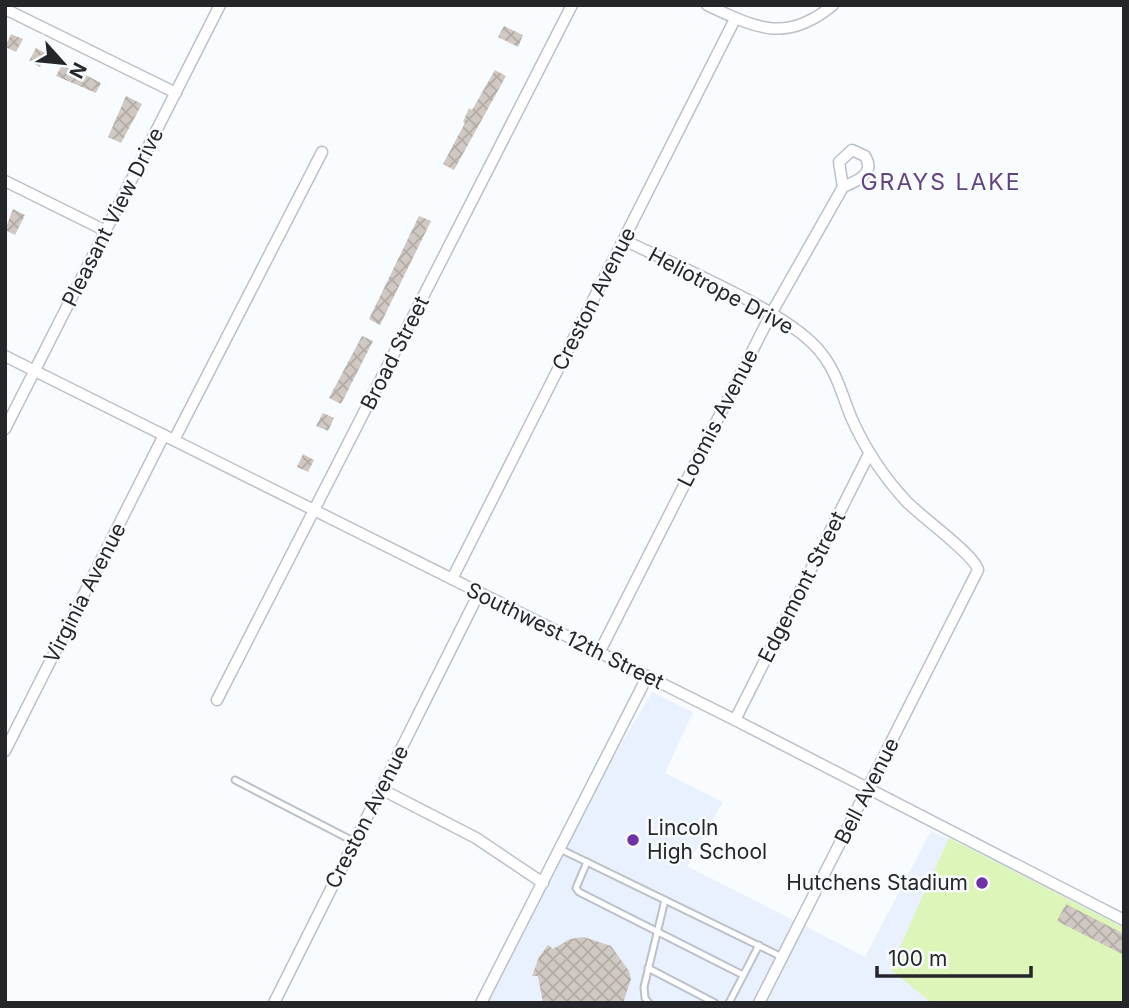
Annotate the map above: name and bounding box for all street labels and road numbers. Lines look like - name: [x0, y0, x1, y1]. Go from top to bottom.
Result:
- street label: Pleasant View Drive: [57, 123, 169, 310]
- street label: Creston Avenue: [547, 223, 640, 375]
- street label: Heliotrope Drive: [644, 242, 798, 339]
- street label: Broad Street: [355, 292, 434, 414]
- street label: Loomis Avenue: [672, 345, 763, 491]
- street label: Edgemont Street: [753, 507, 850, 666]
- street label: Virginia Avenue: [38, 518, 131, 667]
- street label: Southwest 12th Street: [462, 577, 668, 694]
- street label: Bell Avenue: [829, 733, 904, 848]
- street label: Creston Avenue: [320, 741, 413, 893]

